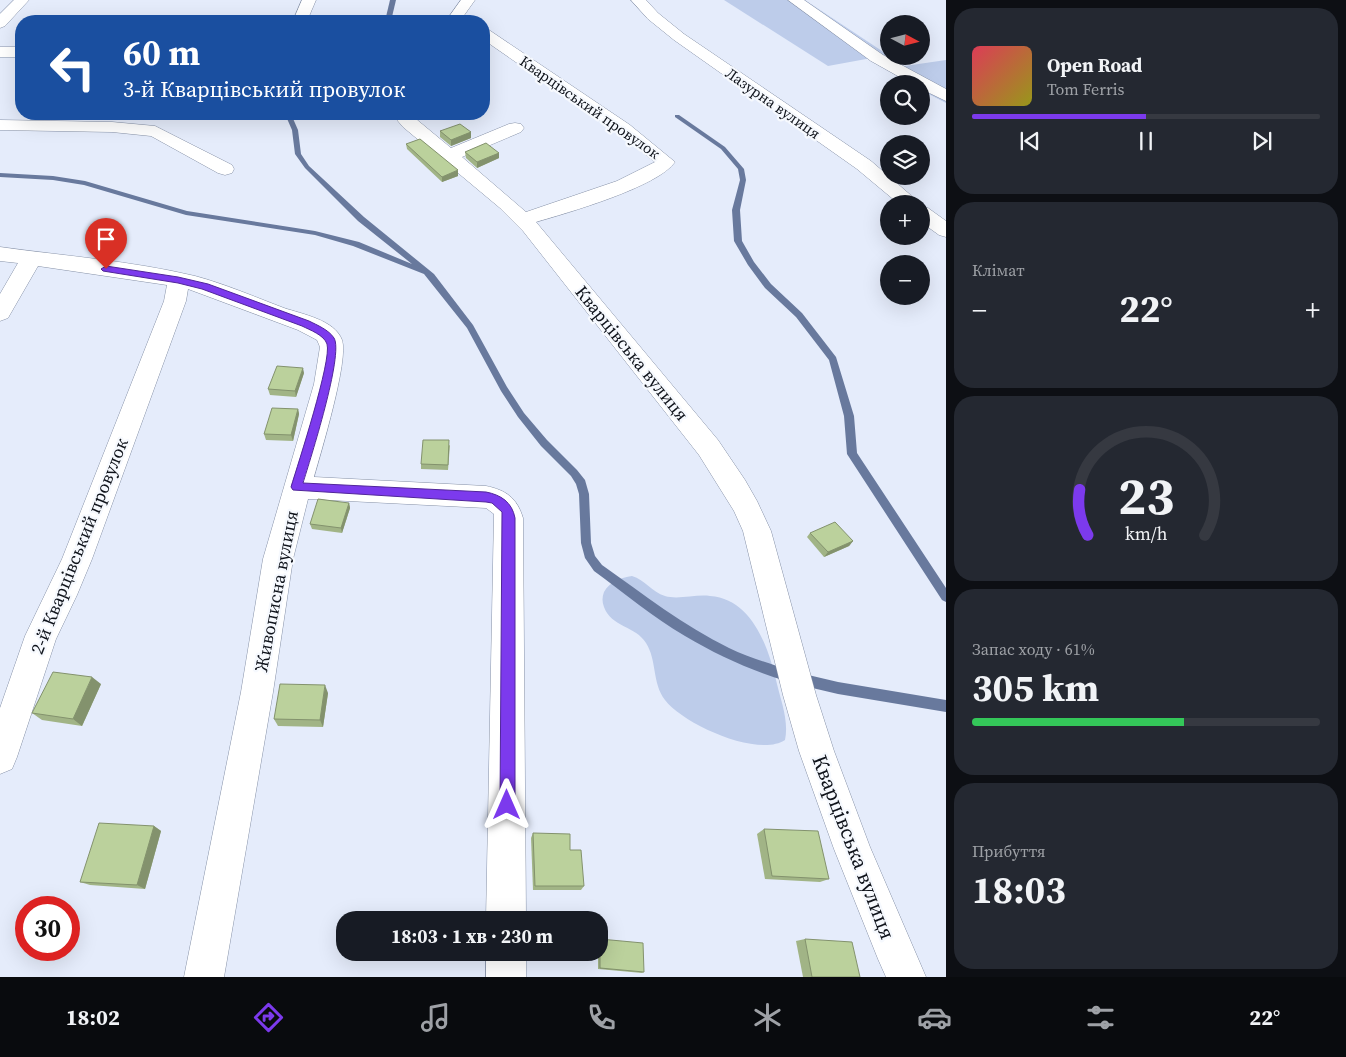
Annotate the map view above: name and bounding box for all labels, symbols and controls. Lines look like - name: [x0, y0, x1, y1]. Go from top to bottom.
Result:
- north arrow: [880, 15, 930, 65]
- map controls: [880, 15, 930, 305]
- text: 60 m: [123, 29, 200, 77]
- icon: left: [40, 35, 105, 100]
- street label: Кварцівський провулок: [516, 50, 665, 164]
- text: Open Road: [1047, 52, 1142, 78]
- street label: Лазурна вулиця: [721, 62, 825, 144]
- text: 3-й Кварцівський провулок: [123, 74, 405, 104]
- button: search: [880, 75, 930, 125]
- text: Tom Ferris: [1047, 78, 1125, 100]
- icon: previous: [1016, 127, 1044, 155]
- icon: pause: [1132, 127, 1160, 155]
- icon: next: [1248, 127, 1276, 155]
- button: layers: [880, 135, 930, 185]
- button: +: [880, 195, 930, 245]
- pin: [85, 218, 127, 269]
- icon: arrive: [92, 225, 120, 253]
- button: −: [880, 255, 930, 305]
- text: Клімат: [972, 259, 1025, 281]
- street label: Кварцівська вулиця: [570, 280, 694, 426]
- text: 22°: [1119, 283, 1173, 335]
- text: −: [972, 291, 987, 329]
- text: +: [1305, 291, 1320, 329]
- street label: 2-й Кварцівський провулок: [24, 434, 134, 658]
- text: 23: [1118, 460, 1174, 531]
- street label: Живописна вулиця: [248, 508, 304, 674]
- text: km/h: [1125, 521, 1168, 546]
- text: Запас ходу · 61%: [972, 638, 1095, 660]
- text: 305 km: [972, 662, 1099, 714]
- street label: Кварцівська вулиця: [805, 751, 903, 943]
- position arrow: [480, 778, 532, 830]
- text: Прибуття: [972, 840, 1046, 862]
- text: 18:03: [972, 864, 1066, 916]
- speed limit sign: 30: [15, 896, 80, 961]
- text: 18:03 · 1 хв · 230 m: [391, 923, 553, 949]
- icon: directions: [251, 1000, 286, 1035]
- icon: music: [418, 1000, 453, 1035]
- icon: phone: [584, 1000, 619, 1035]
- icon: climate: [750, 1000, 785, 1035]
- icon: car: [917, 1000, 952, 1035]
- icon: filters: [1083, 1000, 1118, 1035]
- text: 18:02: [66, 1002, 120, 1032]
- text: 22°: [1249, 1002, 1280, 1032]

